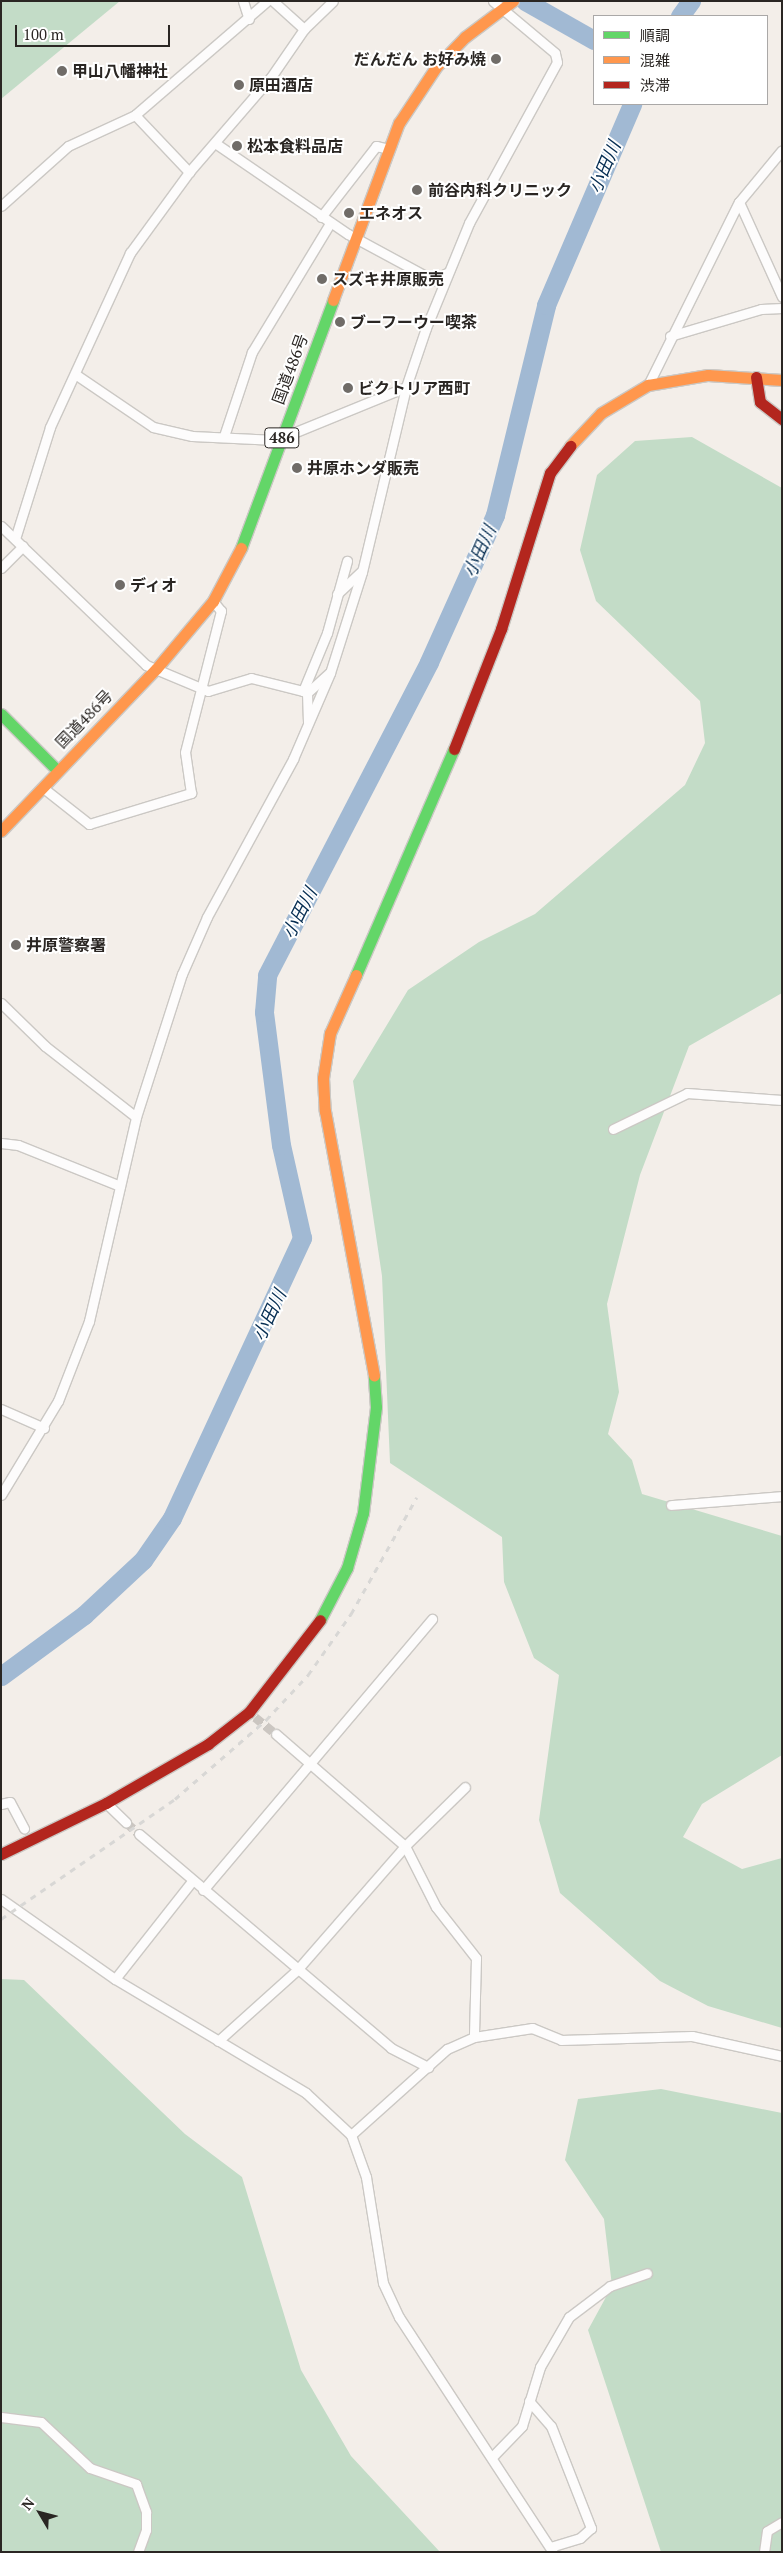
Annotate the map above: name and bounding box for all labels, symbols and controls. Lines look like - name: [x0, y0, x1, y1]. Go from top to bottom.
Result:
- scale bar: [18, 15, 172, 47]
- legend: [593, 15, 768, 105]
- text: 100 m: [23, 24, 64, 44]
- text: 順調: [640, 25, 670, 45]
- place label: だんだん お好み焼: [354, 49, 486, 69]
- text: 混雑: [640, 50, 670, 70]
- marker: だんだん お好み焼: [490, 53, 502, 65]
- place label: 甲山八幡神社: [72, 61, 168, 81]
- marker: 甲山八幡神社: [56, 65, 68, 77]
- place label: 原田酒店: [249, 75, 313, 95]
- text: 渋滞: [640, 75, 670, 95]
- marker: 原田酒店: [233, 79, 245, 91]
- place label: 松本食料品店: [247, 136, 343, 156]
- water label: 小田川: [584, 138, 624, 196]
- marker: 松本食料品店: [231, 140, 243, 152]
- place label: 前谷内科クリニック: [428, 180, 572, 200]
- marker: 前谷内科クリニック: [410, 183, 424, 197]
- place label: エネオス: [359, 203, 423, 223]
- marker: エネオス: [343, 207, 355, 219]
- place label: スズキ井原販売: [332, 269, 444, 289]
- marker: スズキ井原販売: [316, 273, 328, 285]
- place label: ブーフーウー喫茶: [350, 312, 478, 332]
- marker: ブーフーウー喫茶: [334, 316, 346, 328]
- street label: 国道486号: [268, 331, 312, 407]
- place label: ビクトリア西町: [358, 378, 470, 398]
- marker: ビクトリア西町: [342, 382, 354, 394]
- road number: 486: [263, 426, 301, 450]
- place label: 井原ホンダ販売: [307, 458, 419, 478]
- marker: 井原ホンダ販売: [291, 462, 303, 474]
- water label: 小田川: [458, 522, 500, 580]
- place label: ディオ: [130, 575, 178, 595]
- marker: ディオ: [114, 579, 126, 591]
- street label: 国道486号: [52, 686, 116, 752]
- water label: 小田川: [277, 884, 321, 942]
- place label: 井原警察署: [26, 935, 106, 955]
- marker: 井原警察署: [10, 939, 22, 951]
- water label: 小田川: [248, 1286, 290, 1344]
- north arrow: [15, 2488, 65, 2538]
- text: N: [17, 2494, 38, 2514]

